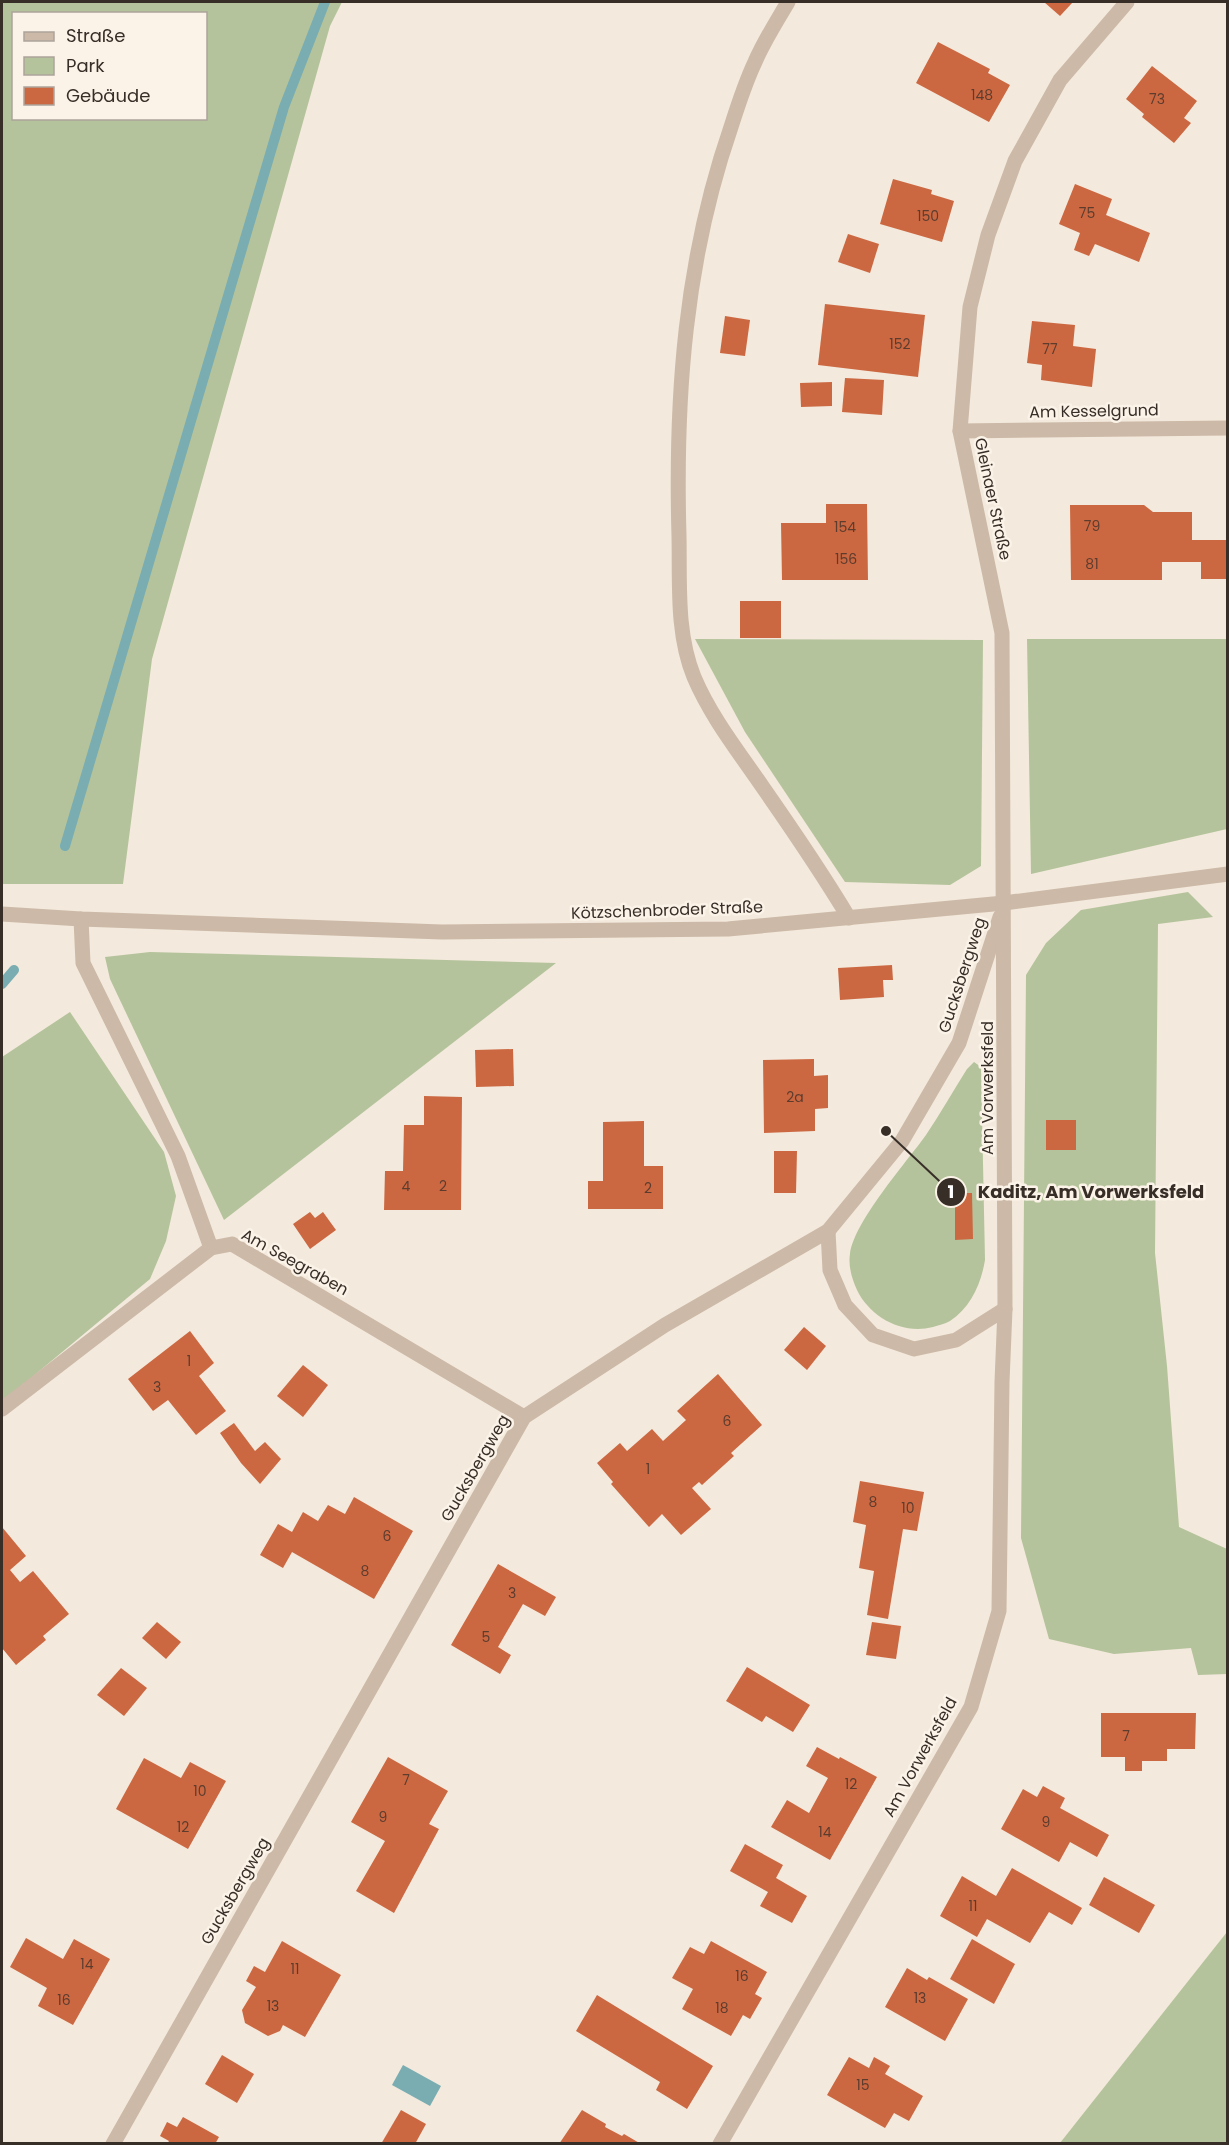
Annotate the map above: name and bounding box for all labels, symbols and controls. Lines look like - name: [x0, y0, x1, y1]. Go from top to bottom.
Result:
- legend: [12, 12, 207, 120]
- text: Straße: [66, 23, 125, 48]
- text: Park: [66, 53, 105, 78]
- text: Gebäude: [66, 83, 150, 108]
- house number: 148: [971, 85, 993, 105]
- house number: 73: [1149, 89, 1165, 109]
- house number: 75: [1079, 203, 1095, 223]
- house number: 150: [917, 206, 939, 226]
- house number: 152: [889, 334, 911, 354]
- house number: 77: [1042, 339, 1058, 359]
- street label: Am Kesselgrund: [1029, 398, 1159, 424]
- street label: Gleinaer Straße: [969, 436, 1017, 562]
- house number: 79: [1084, 516, 1100, 536]
- house number: 154: [834, 517, 856, 537]
- house number: 156: [835, 549, 857, 569]
- house number: 81: [1085, 554, 1099, 574]
- street label: Kötzschenbroder Straße: [571, 895, 764, 925]
- street label: Gucksbergweg: [932, 914, 992, 1036]
- street label: Am Vorwerksfeld: [976, 1021, 999, 1155]
- house number: 2a: [786, 1087, 804, 1107]
- callout: Kaditz, Am Vorwerksfeld: [936, 1174, 1216, 1210]
- house number: 4: [402, 1176, 411, 1196]
- house number: 2: [439, 1176, 447, 1196]
- house number: 2: [644, 1178, 652, 1198]
- text: 1: [948, 1179, 954, 1204]
- text: Kaditz, Am Vorwerksfeld: [978, 1179, 1204, 1204]
- street label: Am Seegraben: [237, 1223, 353, 1301]
- house number: 1: [187, 1351, 191, 1371]
- house number: 3: [153, 1377, 161, 1397]
- street label: Gucksbergweg: [435, 1410, 515, 1526]
- house number: 6: [723, 1411, 732, 1431]
- house number: 1: [646, 1459, 650, 1479]
- house number: 8: [869, 1492, 878, 1512]
- house number: 10: [901, 1498, 915, 1518]
- house number: 6: [383, 1526, 392, 1546]
- house number: 8: [361, 1561, 370, 1581]
- house number: 3: [508, 1583, 516, 1603]
- house number: 5: [482, 1627, 490, 1647]
- street label: Am Vorwerksfeld: [877, 1693, 963, 1821]
- house number: 7: [1122, 1726, 1130, 1746]
- house number: 7: [402, 1770, 410, 1790]
- house number: 12: [845, 1774, 857, 1794]
- house number: 10: [193, 1781, 207, 1801]
- house number: 9: [379, 1807, 387, 1827]
- house number: 9: [1042, 1812, 1050, 1832]
- house number: 12: [177, 1817, 189, 1837]
- house number: 14: [818, 1822, 832, 1842]
- street label: Gucksbergweg: [195, 1833, 275, 1949]
- house number: 11: [969, 1896, 977, 1916]
- house number: 14: [80, 1954, 94, 1974]
- house number: 11: [291, 1959, 299, 1979]
- house number: 16: [735, 1966, 749, 1986]
- house number: 13: [914, 1988, 926, 2008]
- house number: 16: [57, 1990, 71, 2010]
- house number: 13: [267, 1996, 279, 2016]
- house number: 18: [715, 1998, 729, 2018]
- house number: 15: [856, 2075, 870, 2095]

